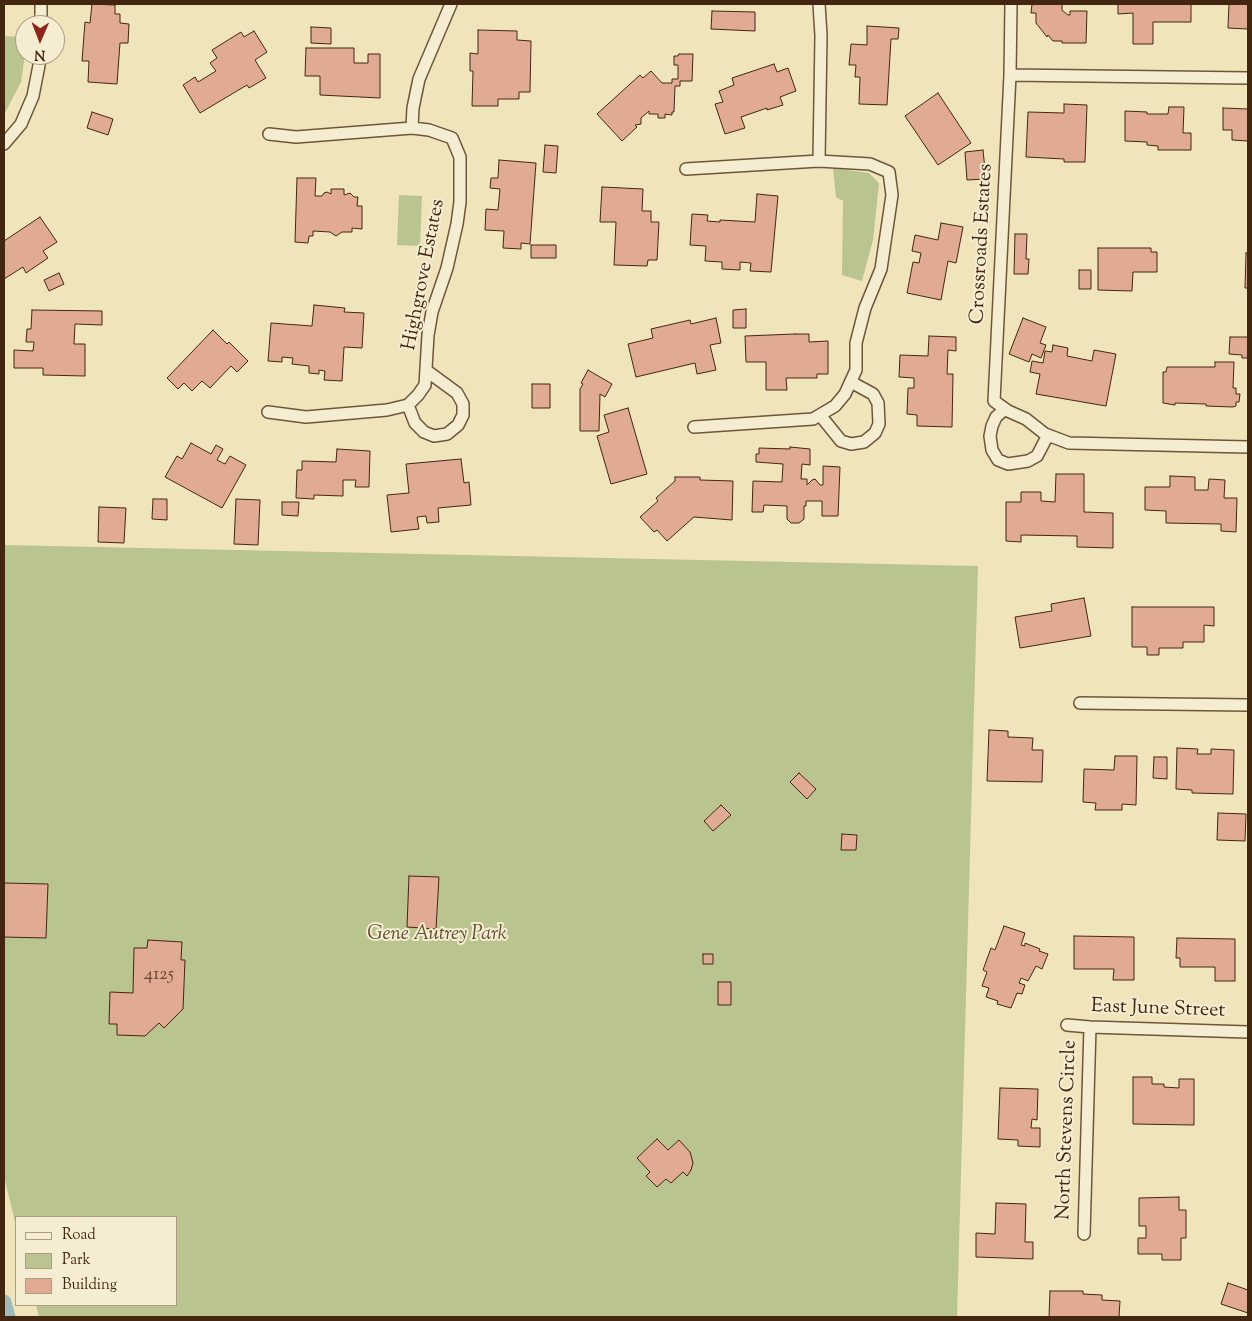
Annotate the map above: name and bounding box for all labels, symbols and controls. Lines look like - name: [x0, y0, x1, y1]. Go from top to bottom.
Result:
- north arrow: [15, 15, 65, 65]
- text: N: [34, 44, 46, 64]
- street label: Crossroads Estates: [967, 163, 999, 325]
- street label: Highgrove Estates: [399, 197, 451, 353]
- park label: Gene Autrey Park: [367, 924, 507, 948]
- house number: 4125: [144, 965, 174, 987]
- street label: East June Street: [1090, 996, 1226, 1024]
- street label: North Stevens Circle: [1053, 1039, 1083, 1221]
- legend: [15, 1216, 178, 1306]
- text: Road: [62, 1225, 96, 1246]
- text: Park: [62, 1250, 91, 1271]
- text: Building: [62, 1275, 117, 1296]

